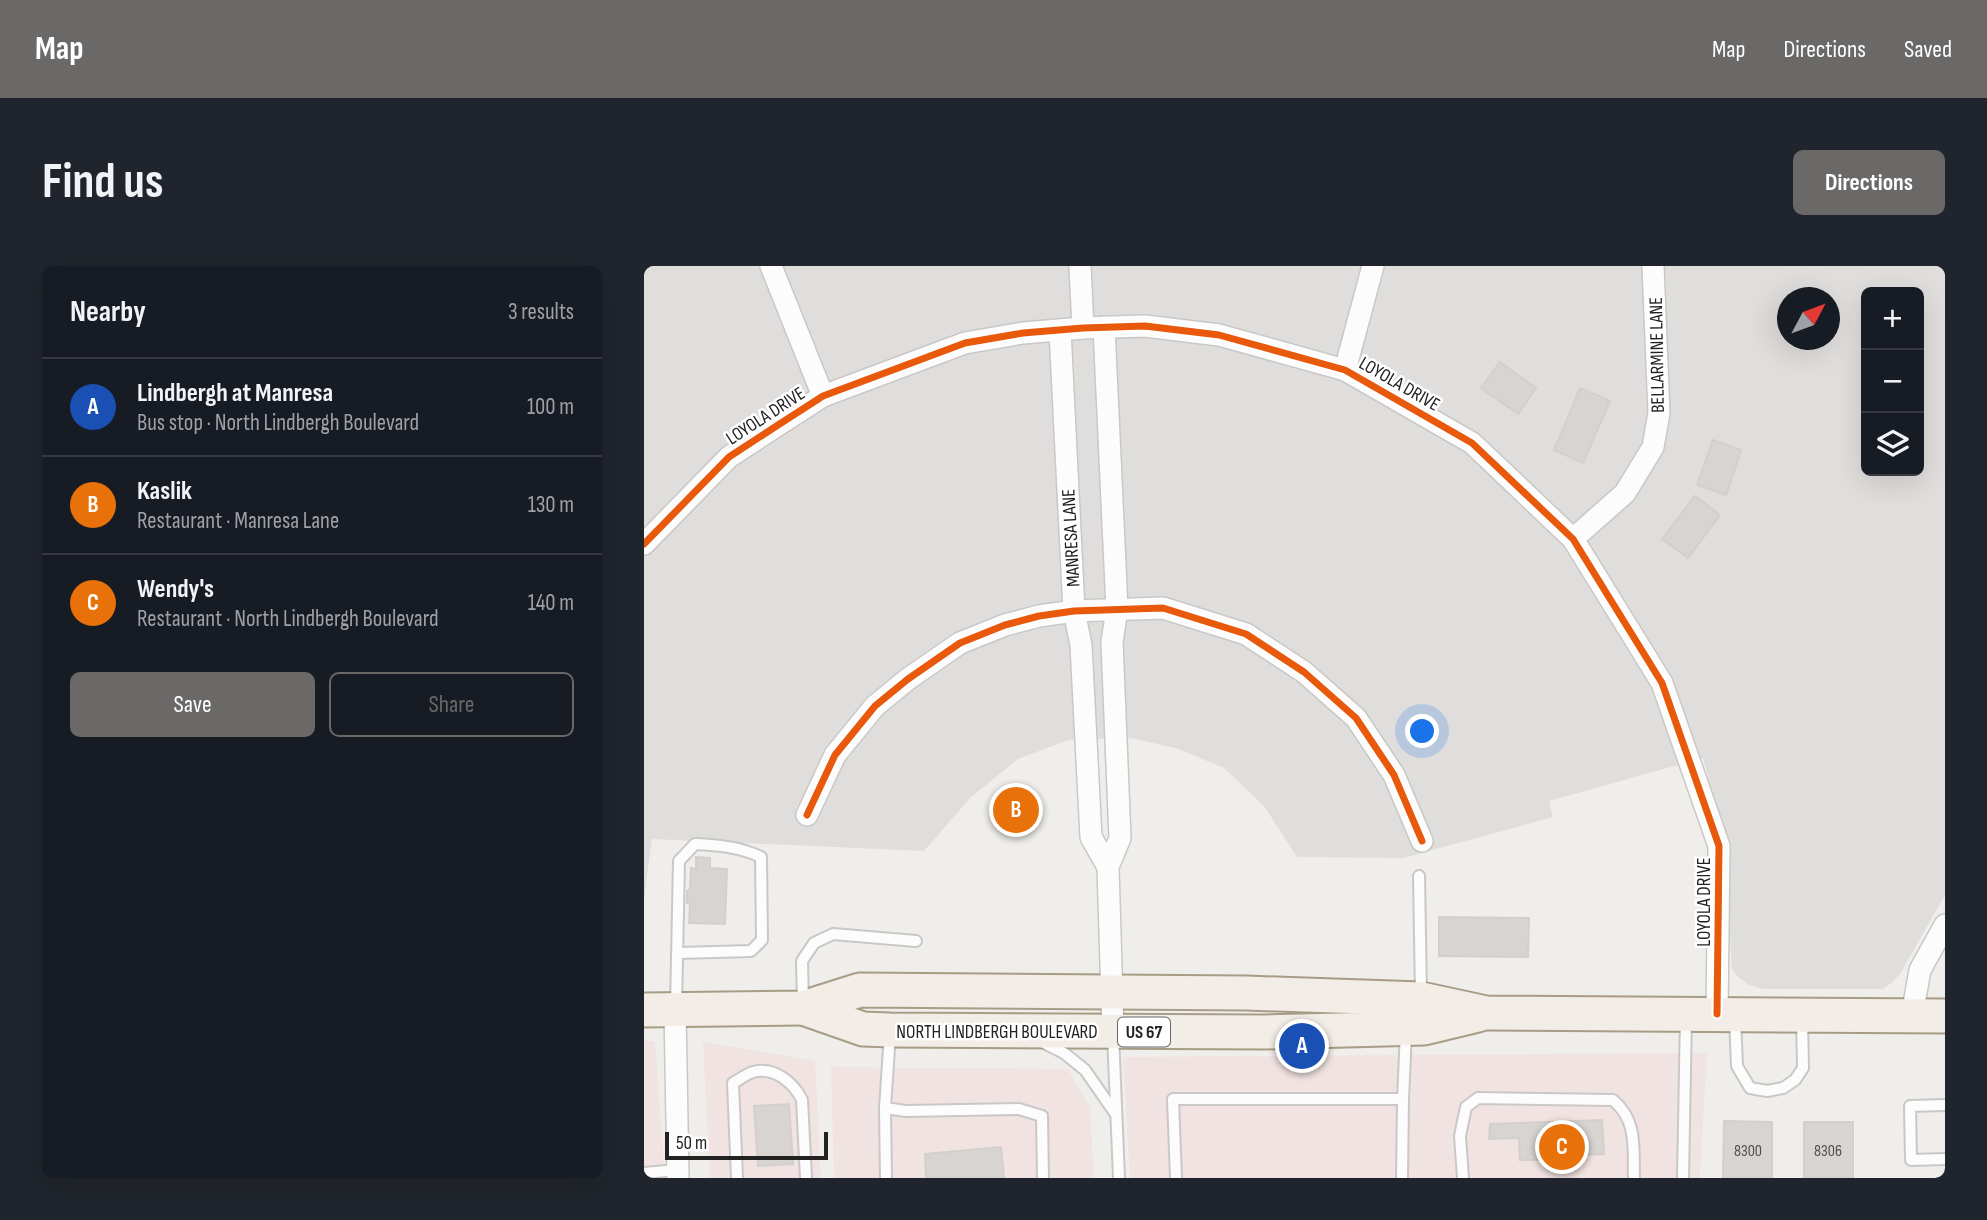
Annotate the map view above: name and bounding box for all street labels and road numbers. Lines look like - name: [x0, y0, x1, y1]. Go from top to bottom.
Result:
- street label: BELLARMINE LANE: [1645, 297, 1670, 413]
- street label: LOYOLA DRIVE: [1355, 352, 1444, 417]
- street label: LOYOLA DRIVE: [722, 382, 810, 450]
- street label: MANRESA LANE: [1057, 488, 1086, 587]
- street label: LOYOLA DRIVE: [1693, 857, 1716, 947]
- road number: US 67: [1118, 1018, 1170, 1046]
- street label: NORTH LINDBERGH BOULEVARD: [896, 1021, 1098, 1044]

